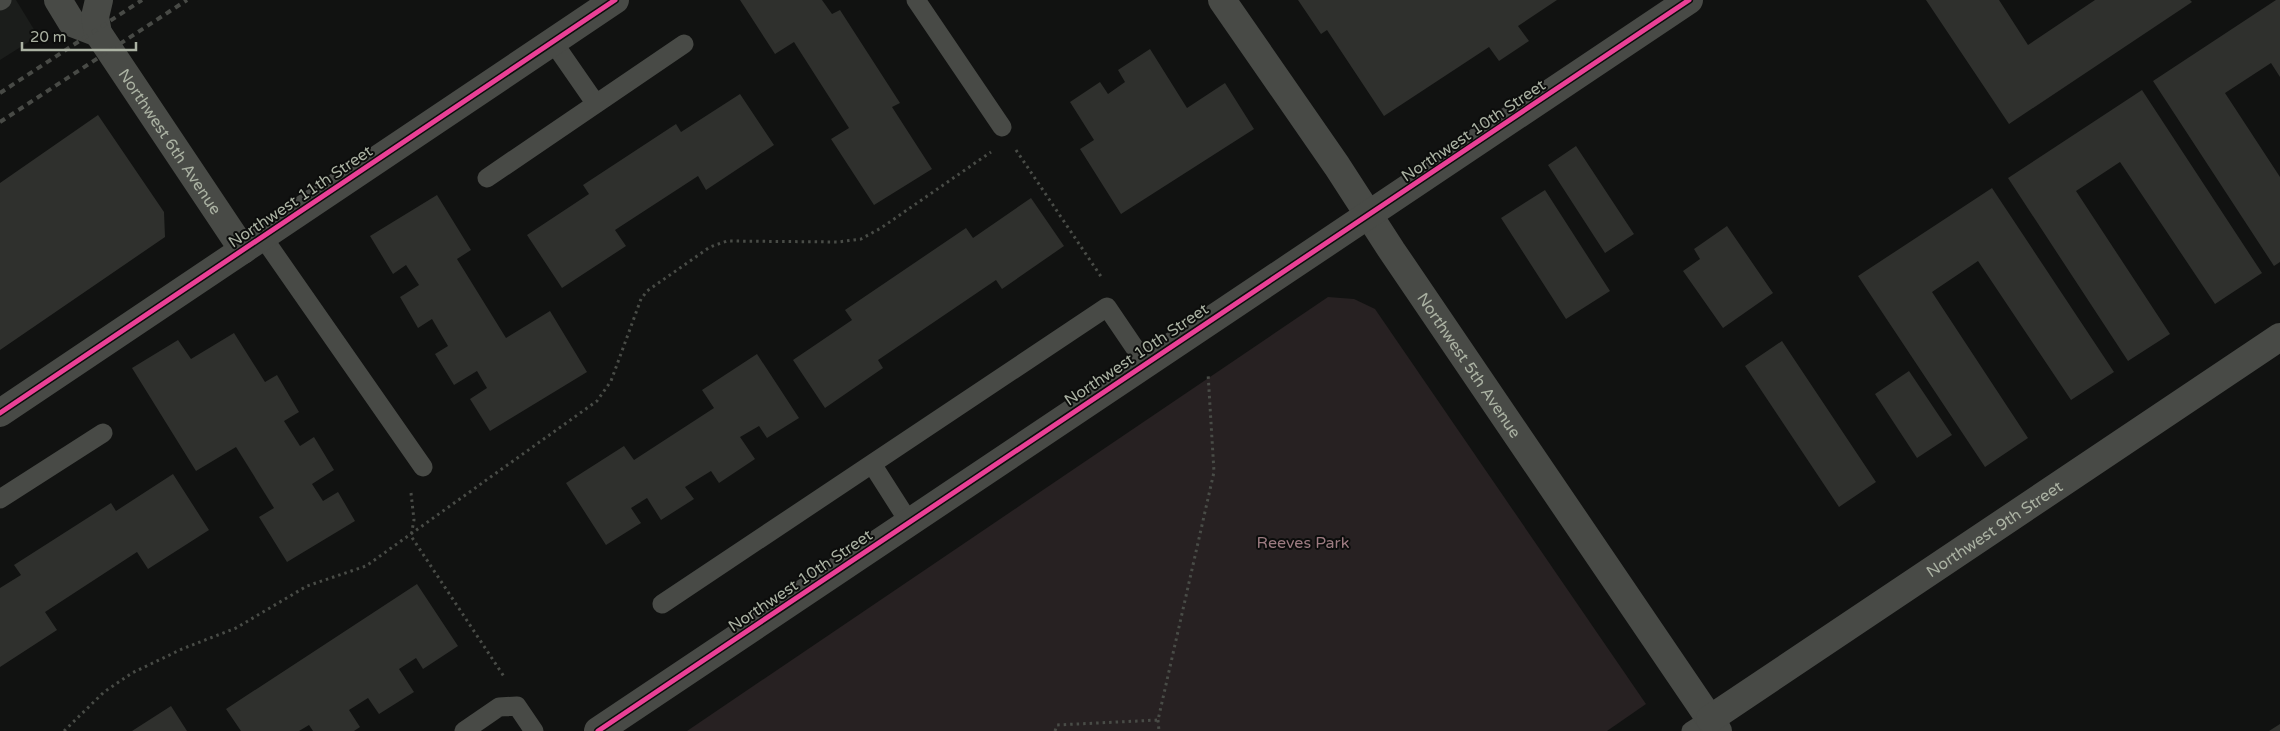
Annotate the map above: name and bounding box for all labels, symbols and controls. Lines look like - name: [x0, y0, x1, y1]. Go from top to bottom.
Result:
- scale bar: [22, 20, 136, 52]
- text: 20 m: [30, 28, 67, 46]
- street label: Northwest 6th Avenue: [114, 65, 225, 219]
- street label: Northwest 10th Street: [1398, 75, 1549, 187]
- street label: Northwest 11th Street: [225, 141, 376, 253]
- street label: Northwest 5th Avenue: [1412, 289, 1525, 442]
- street label: Northwest 10th Street: [1061, 299, 1212, 411]
- street label: Northwest 9th Street: [1923, 477, 2067, 582]
- street label: Northwest 10th Street: [725, 525, 876, 637]
- park label: Reeves Park: [1257, 533, 1350, 553]

